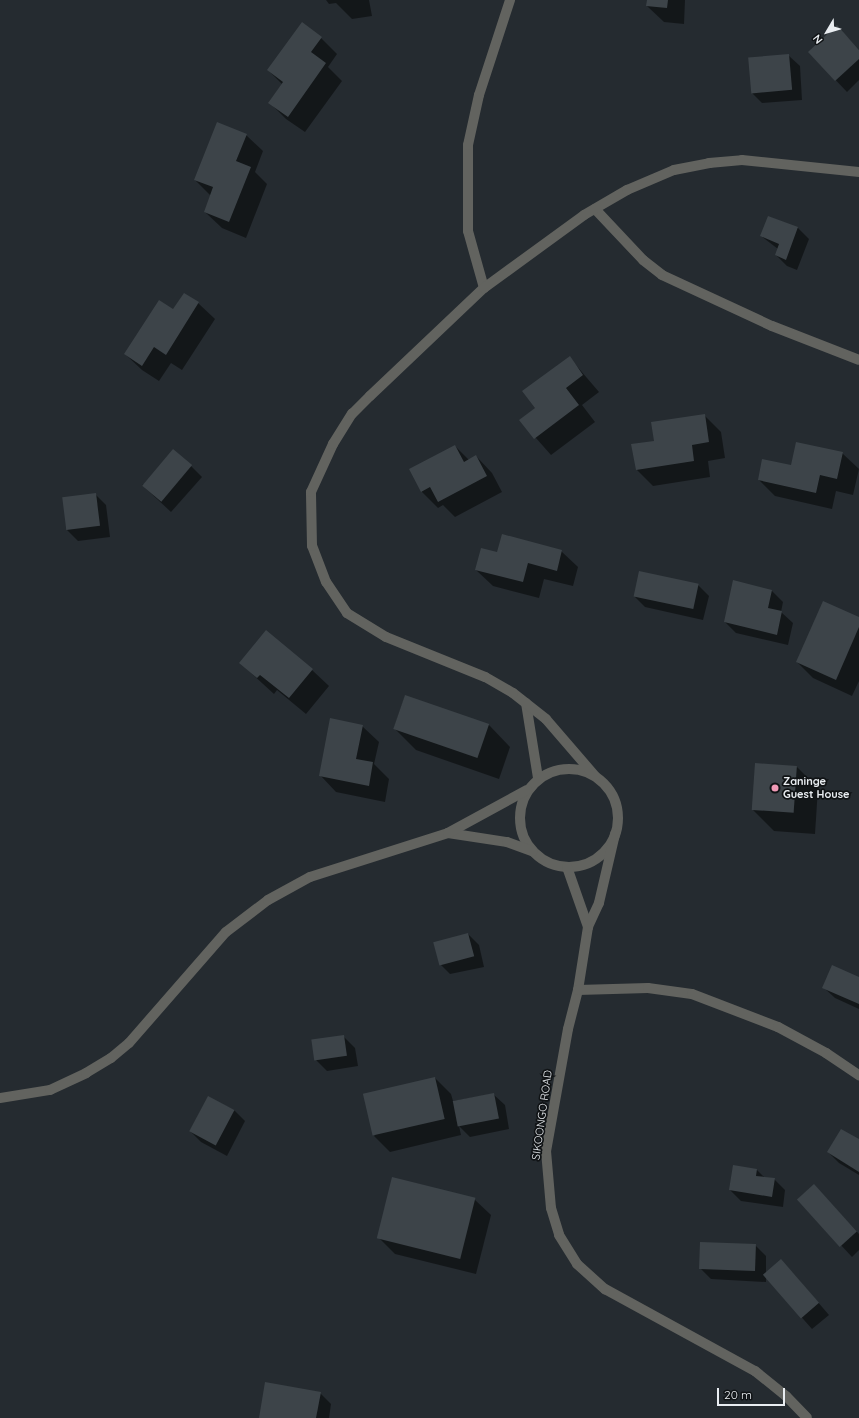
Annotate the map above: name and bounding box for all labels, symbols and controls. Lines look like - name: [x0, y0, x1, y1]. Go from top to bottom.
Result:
- north arrow: [807, 12, 847, 52]
- text: N: [810, 32, 826, 47]
- place label: Zaninge Guest House: [783, 775, 850, 801]
- marker: Zaninge Guest House: [770, 783, 780, 793]
- street label: SIKOONGO ROAD: [529, 1069, 555, 1161]
- scale bar: [719, 1380, 787, 1406]
- text: 20 m: [724, 1387, 752, 1402]

